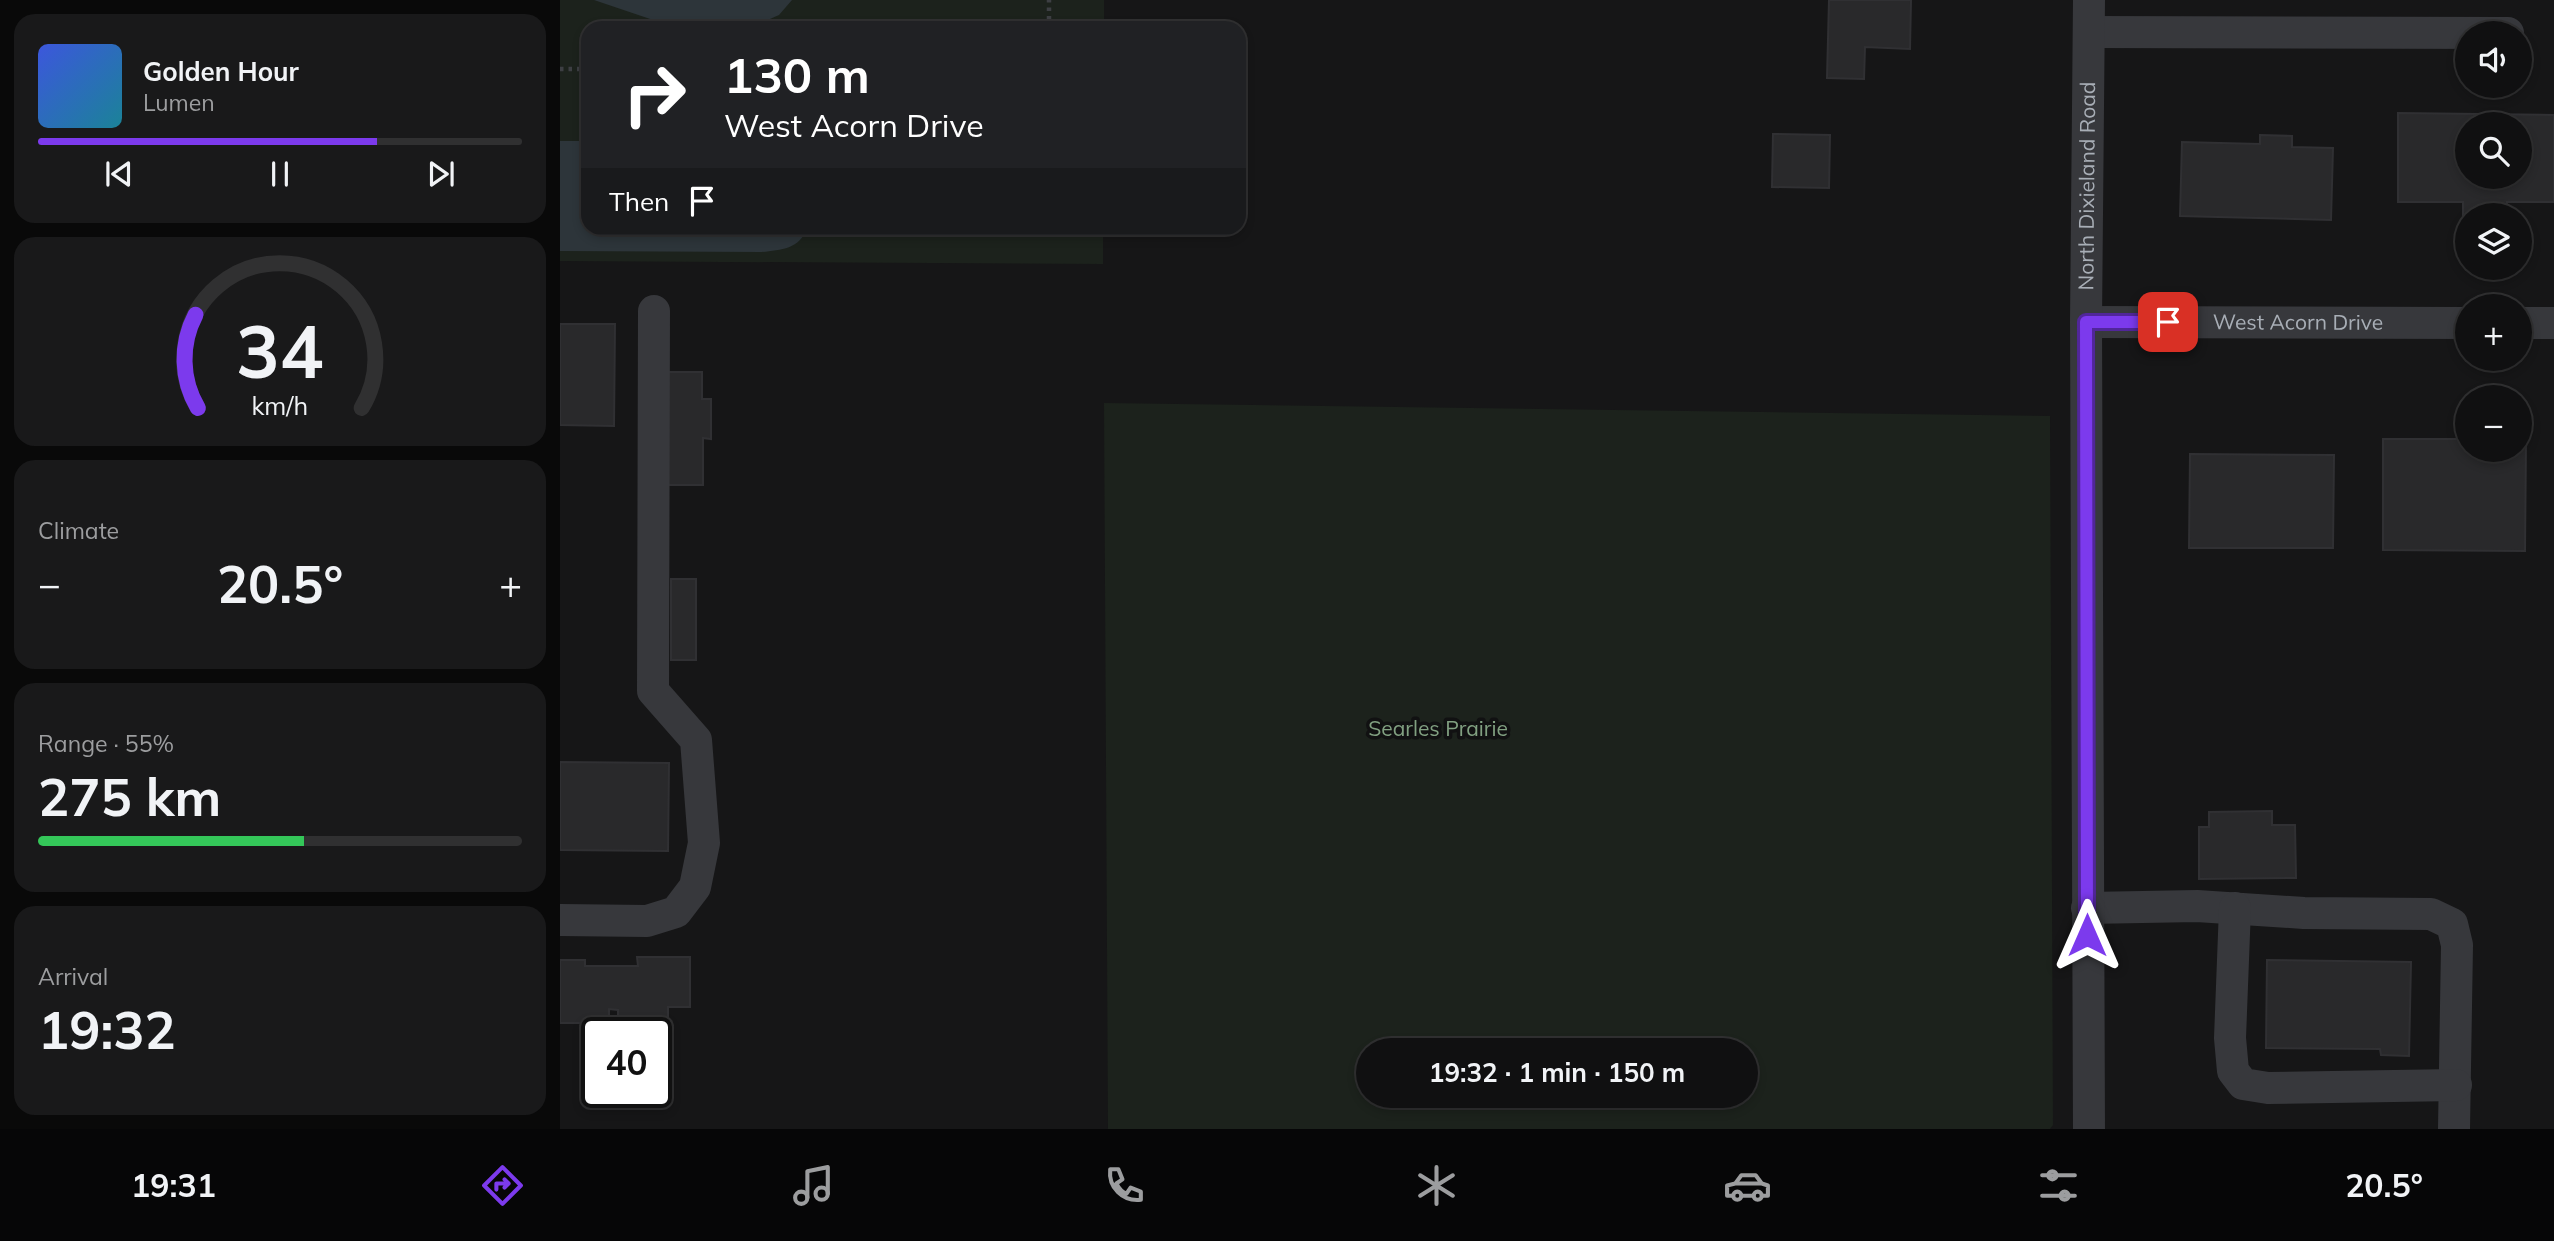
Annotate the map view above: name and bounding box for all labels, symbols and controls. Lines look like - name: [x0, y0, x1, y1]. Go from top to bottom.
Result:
- map controls: [2455, 21, 2532, 462]
- button: sound: [2455, 21, 2532, 98]
- text: 130 m: [724, 44, 870, 105]
- icon: right: [609, 49, 700, 140]
- text: Golden Hour: [143, 55, 299, 88]
- street label: North Dixieland Road: [2072, 81, 2100, 291]
- text: Lumen: [143, 88, 215, 117]
- text: West Acorn Drive: [724, 105, 984, 145]
- button: search: [2455, 112, 2532, 189]
- icon: previous: [100, 155, 138, 193]
- icon: pause: [261, 155, 299, 193]
- icon: next: [422, 155, 460, 193]
- icon: arrive: [683, 182, 721, 220]
- text: Then: [609, 185, 669, 218]
- button: layers: [2455, 203, 2532, 280]
- pin: [2138, 292, 2198, 352]
- button: +: [2455, 294, 2532, 371]
- icon: arrive: [2149, 303, 2187, 341]
- text: 34: [236, 305, 324, 396]
- street label: West Acorn Drive: [2213, 308, 2383, 335]
- button: −: [2455, 385, 2532, 462]
- text: km/h: [252, 389, 308, 420]
- text: Climate: [38, 516, 119, 545]
- text: 20.5°: [217, 551, 343, 616]
- text: −: [38, 560, 61, 608]
- text: +: [499, 560, 522, 608]
- park label: Searles Prairie: [1368, 715, 1508, 741]
- text: Range · 55%: [38, 729, 174, 758]
- text: 275 km: [38, 764, 221, 829]
- position arrow: [2050, 898, 2124, 972]
- text: Arrival: [38, 962, 108, 991]
- text: 19:32: [38, 997, 176, 1062]
- speed limit sign: 40: [581, 1017, 672, 1108]
- text: 19:32 · 1 min · 150 m: [1429, 1056, 1685, 1089]
- icon: directions: [478, 1161, 527, 1210]
- icon: music: [789, 1161, 838, 1210]
- icon: phone: [1100, 1161, 1149, 1210]
- icon: climate: [1412, 1161, 1461, 1210]
- icon: car: [1723, 1161, 1772, 1210]
- icon: filters: [2034, 1161, 2083, 1210]
- text: 19:31: [131, 1165, 216, 1205]
- text: 20.5°: [2345, 1165, 2423, 1205]

